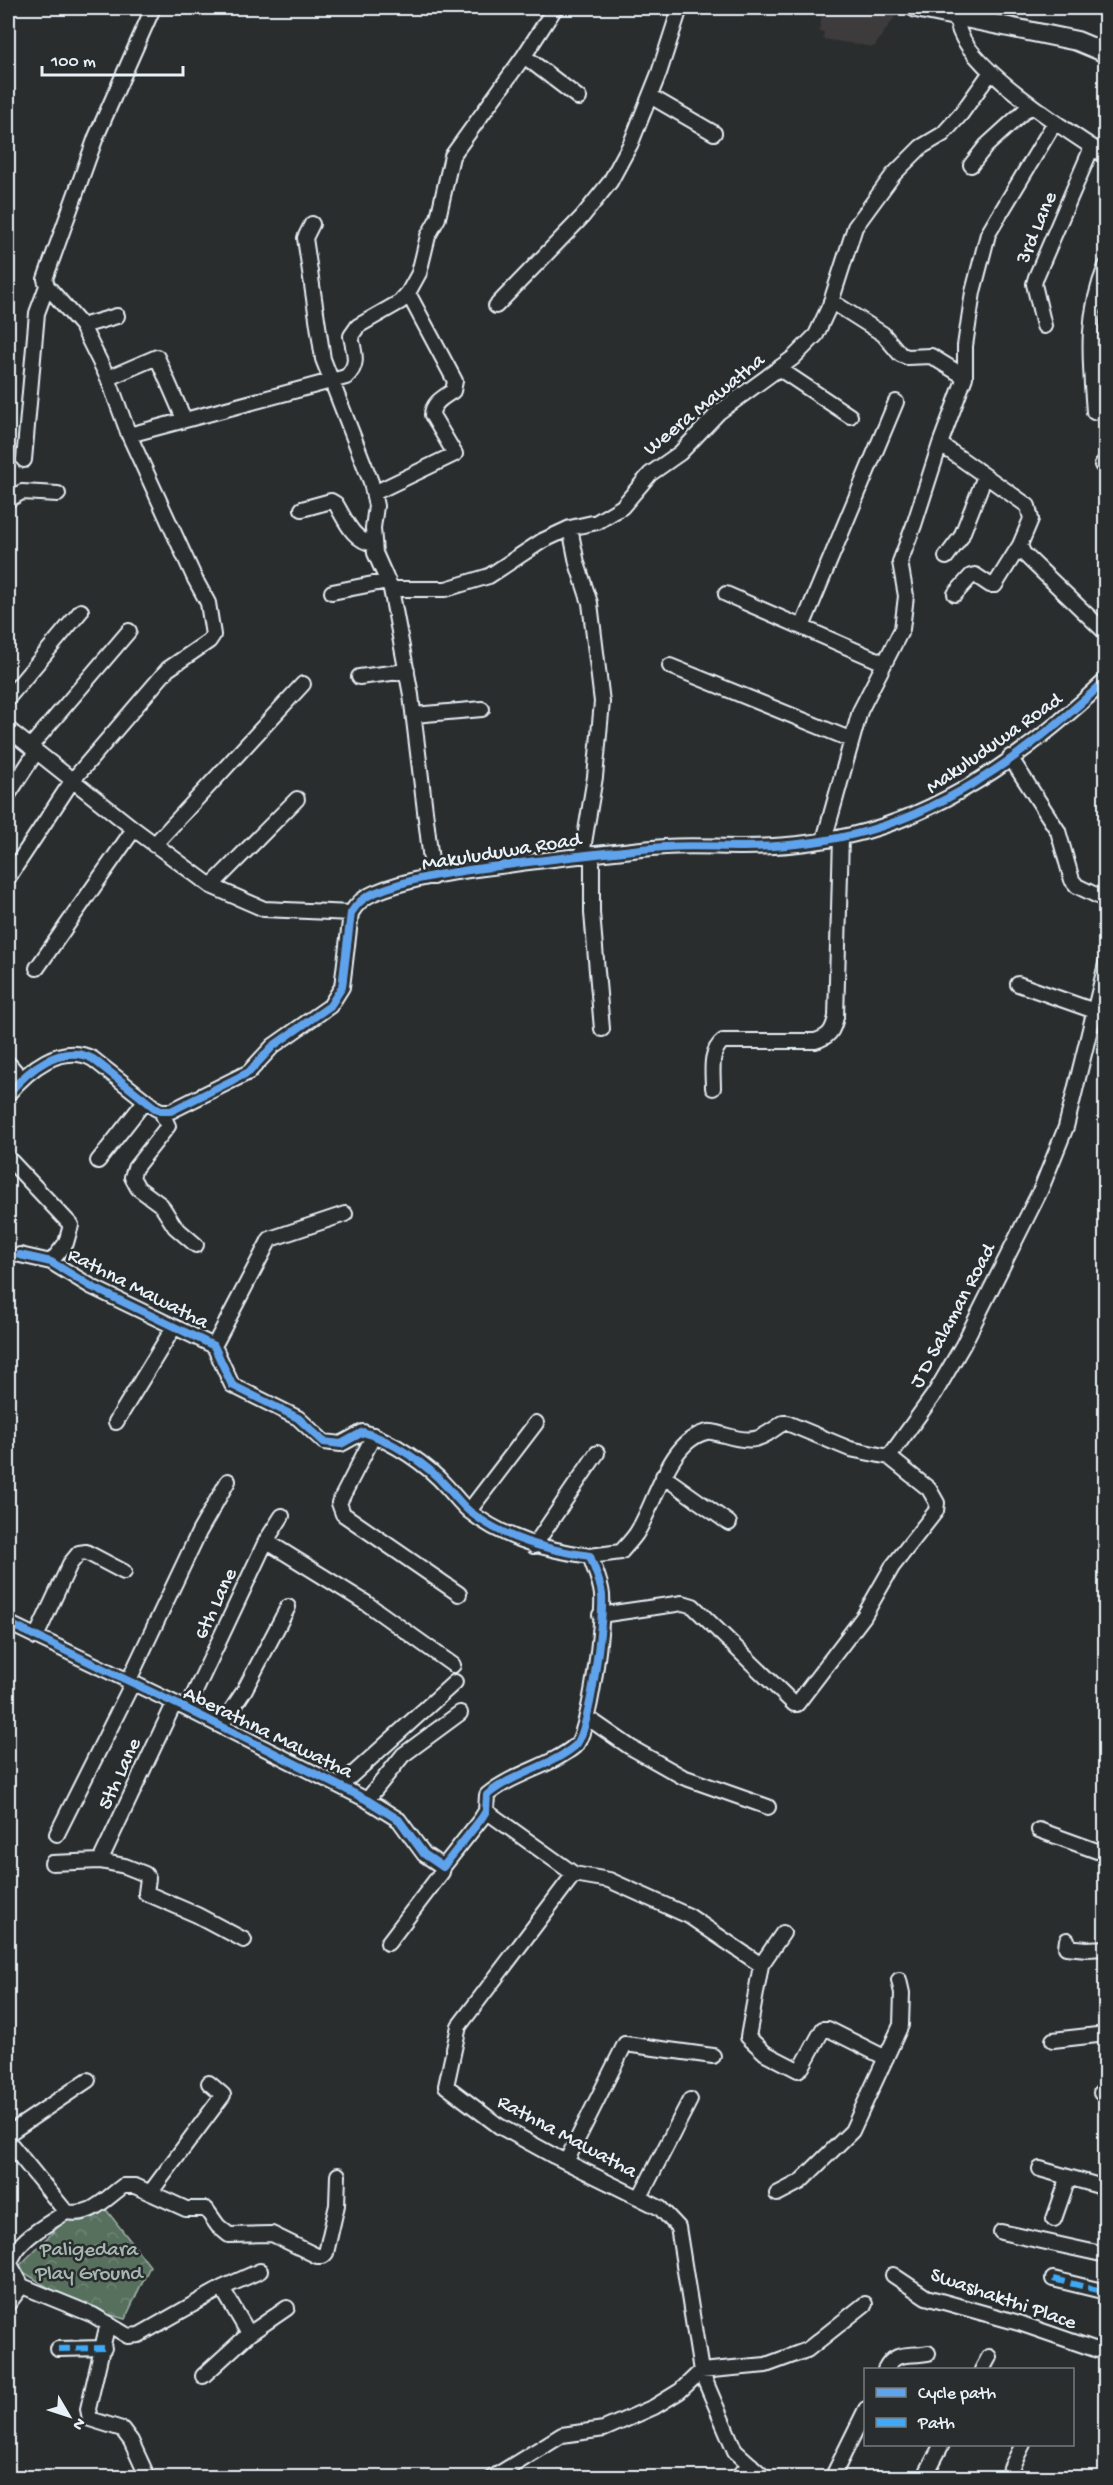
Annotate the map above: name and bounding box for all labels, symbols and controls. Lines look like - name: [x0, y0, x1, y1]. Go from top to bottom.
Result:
- scale bar: [42, 39, 183, 77]
- text: 100 m: [50, 52, 96, 73]
- street label: 3rd Lane: [1012, 188, 1065, 269]
- street label: Weera Mawatha: [639, 348, 772, 462]
- street label: Makuluduwa Road: [922, 688, 1069, 801]
- street label: Makuluduwa Road: [420, 828, 585, 878]
- street label: J D Salaman Road: [906, 1239, 1003, 1393]
- street label: Rathna Mawatha: [63, 1244, 213, 1337]
- street label: 6th Lane: [190, 1564, 245, 1644]
- street label: Aberathna Mawatha: [179, 1682, 358, 1787]
- street label: 5th Lane: [94, 1734, 149, 1814]
- street label: Rathna Mawatha: [492, 2091, 642, 2186]
- park label: Paligedara Play Ground: [35, 2239, 144, 2288]
- street label: Swashakthi Place: [926, 2264, 1080, 2337]
- legend: [864, 2368, 1074, 2446]
- text: Cycle path: [918, 2384, 996, 2405]
- north arrow: [39, 2386, 99, 2446]
- text: N: [67, 2413, 89, 2434]
- text: Path: [917, 2414, 955, 2435]

